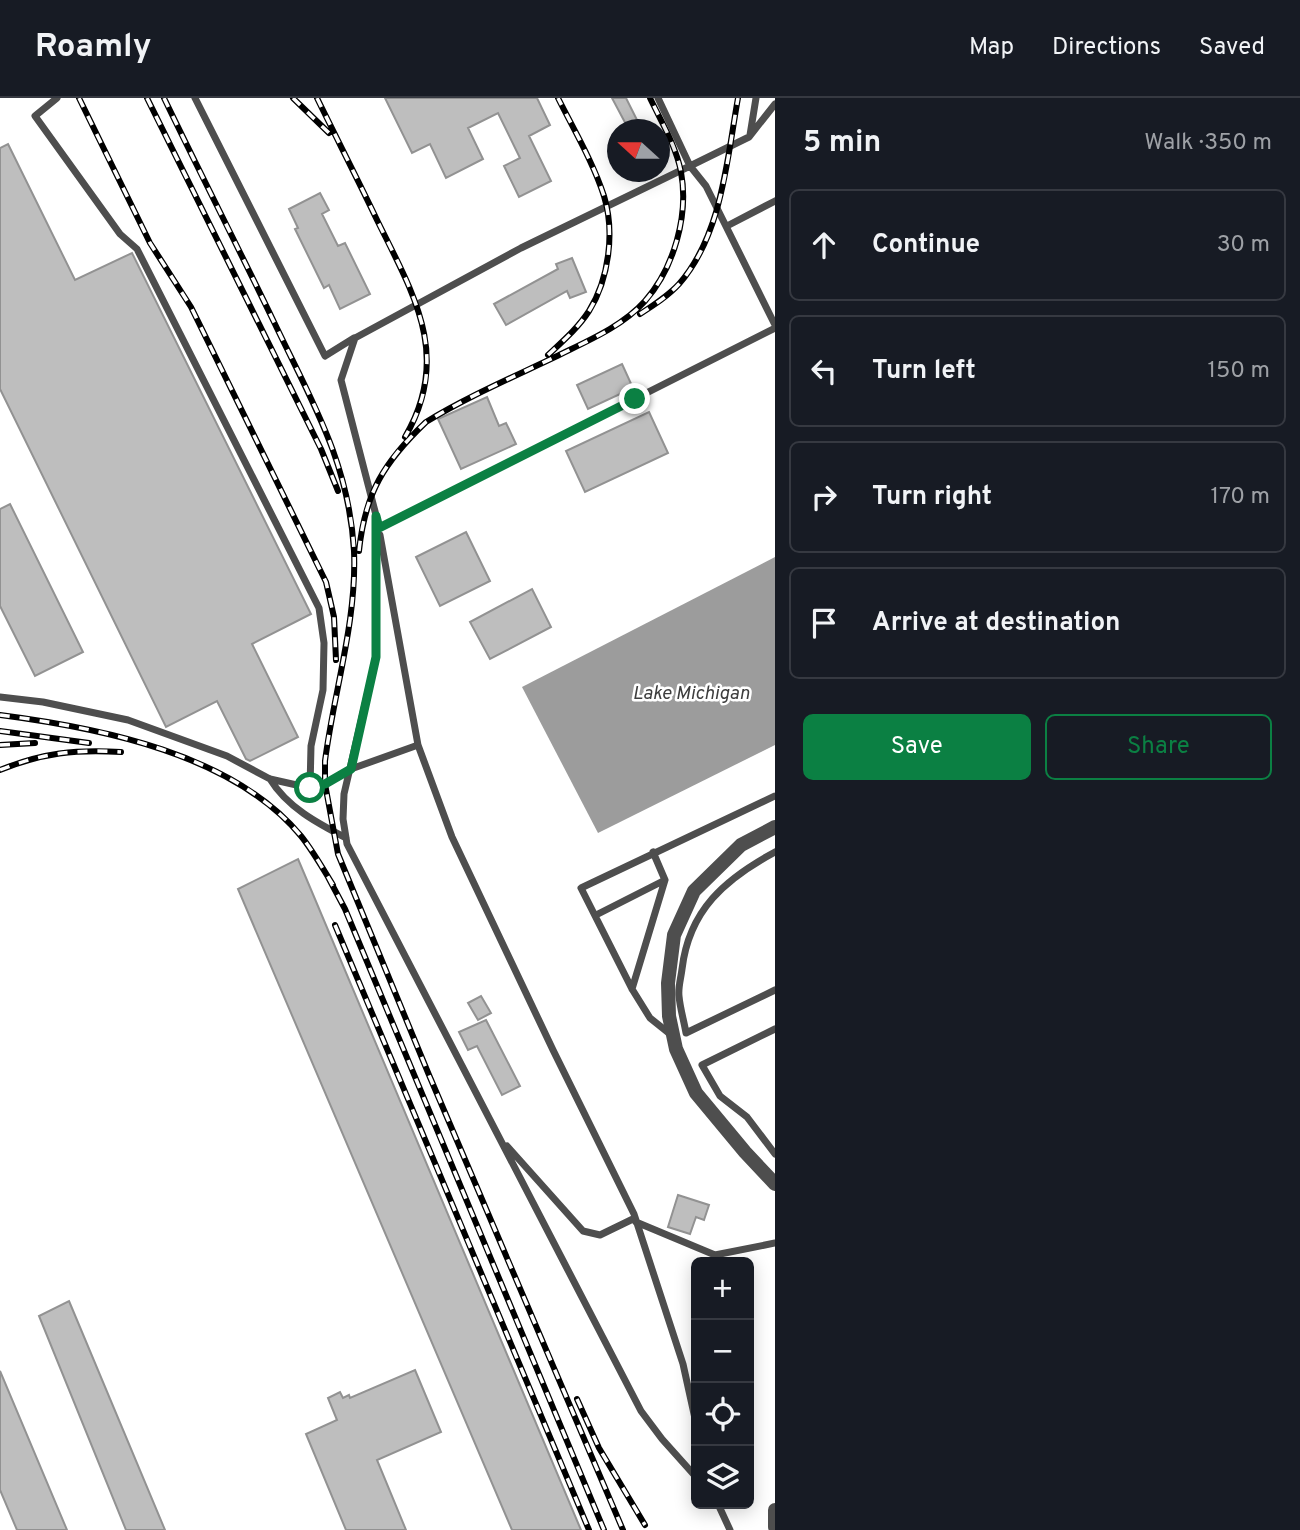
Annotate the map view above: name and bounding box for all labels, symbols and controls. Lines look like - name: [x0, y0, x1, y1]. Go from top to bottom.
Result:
- text: Roamly: [35, 27, 151, 69]
- text: Map: [969, 33, 1014, 63]
- text: Directions: [1052, 33, 1161, 63]
- text: Saved: [1199, 33, 1265, 63]
- north arrow: [607, 119, 670, 182]
- text: 5 min: [803, 125, 881, 162]
- text: Walk · 350 m: [1144, 129, 1272, 158]
- icon: ahead: [805, 226, 843, 264]
- text: Continue: [872, 229, 980, 262]
- text: 30 m: [1217, 231, 1270, 260]
- icon: left: [805, 352, 843, 390]
- text: Turn left: [872, 355, 976, 388]
- text: 150 m: [1208, 357, 1270, 386]
- route end: [619, 383, 650, 414]
- icon: right: [805, 478, 843, 516]
- text: Turn right: [872, 481, 992, 514]
- text: 170 m: [1211, 483, 1270, 512]
- icon: arrive: [805, 604, 843, 642]
- text: Arrive at destination: [872, 607, 1120, 640]
- water label: Lake Michigan: [632, 682, 750, 706]
- button: Save: [803, 714, 1031, 780]
- button: Share: [1045, 714, 1272, 780]
- route start: [294, 772, 325, 803]
- map controls: [691, 1257, 754, 1509]
- button: +: [691, 1257, 754, 1320]
- button: −: [691, 1320, 754, 1383]
- button: locate: [691, 1383, 754, 1446]
- button: layers: [691, 1446, 754, 1509]

